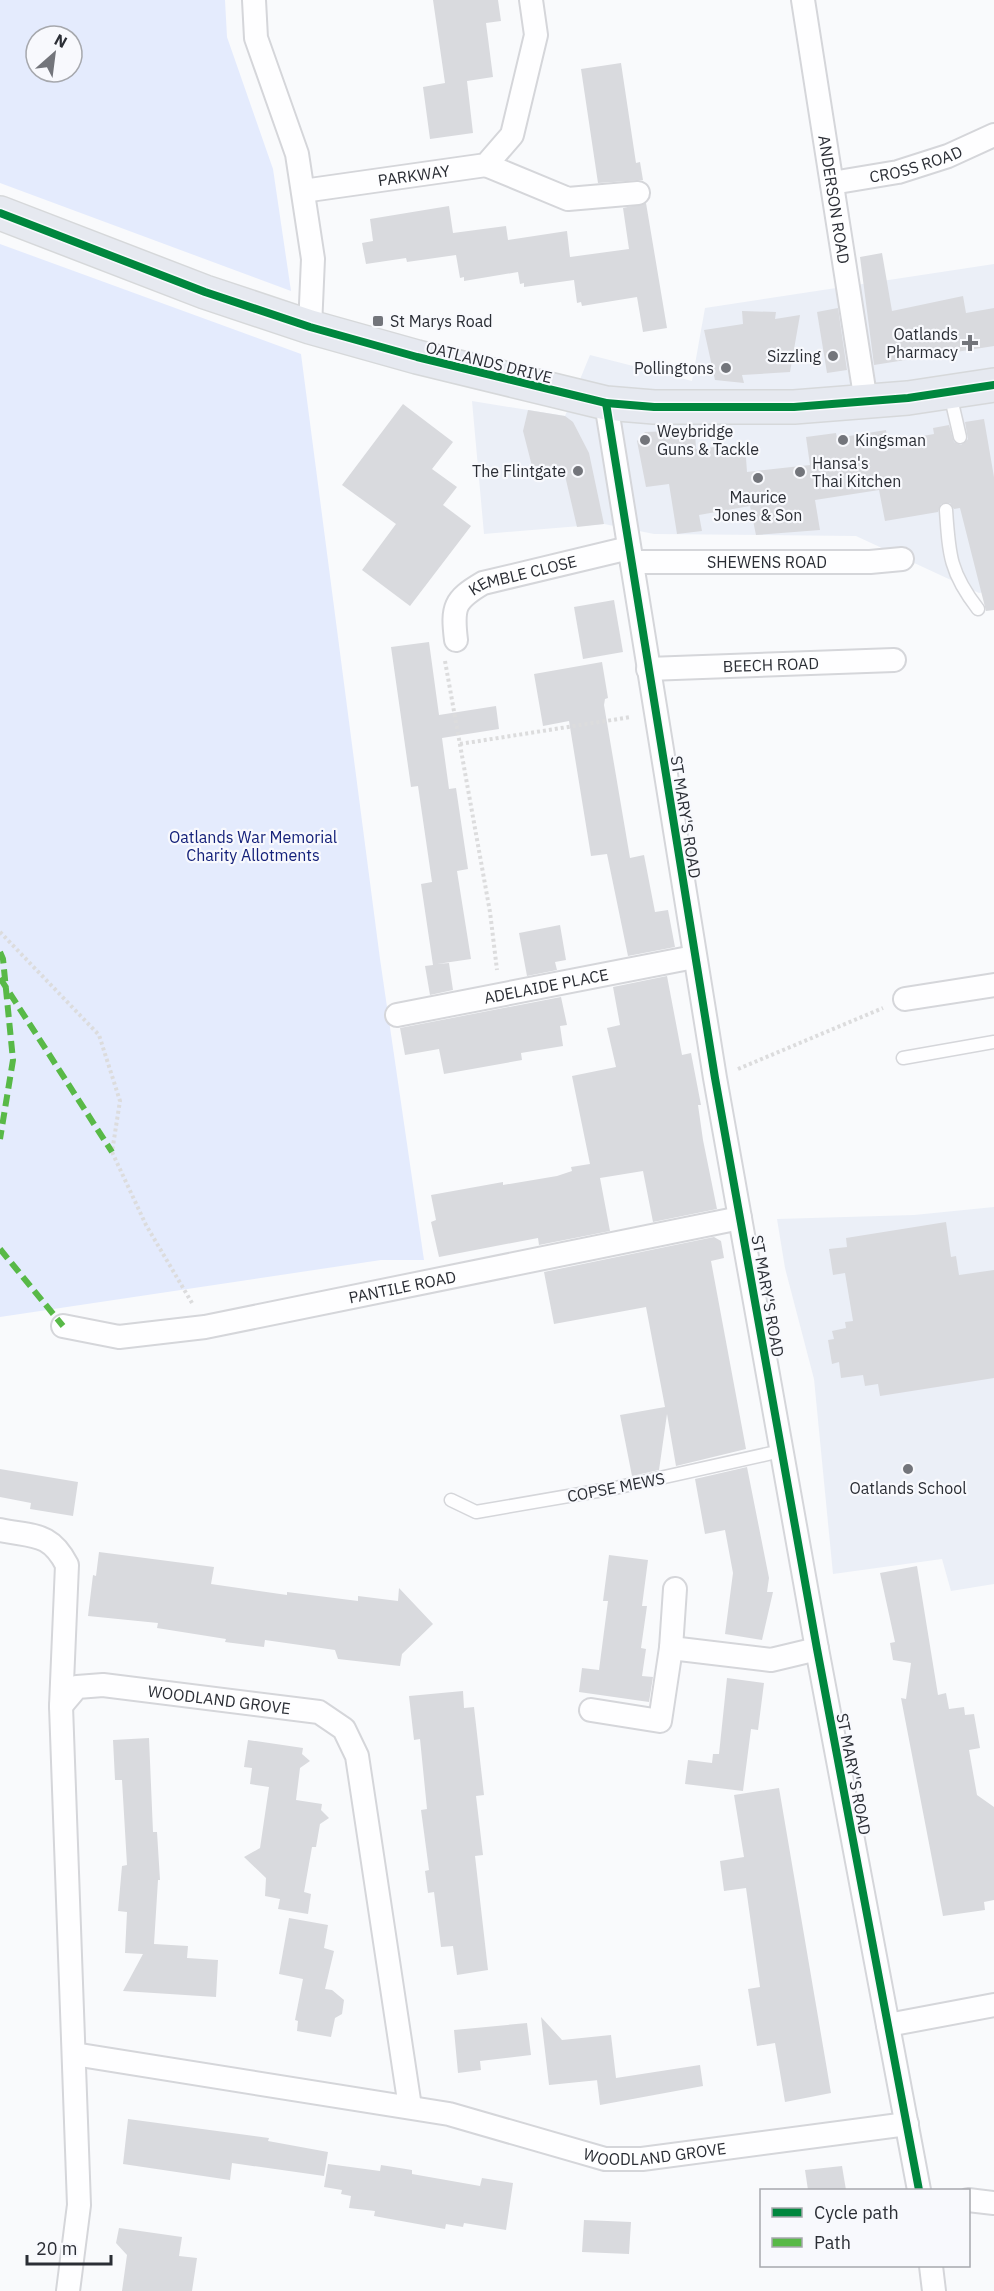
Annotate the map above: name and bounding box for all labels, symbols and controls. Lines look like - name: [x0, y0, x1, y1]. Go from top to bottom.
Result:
- north arrow: [24, 24, 84, 84]
- text: N: [51, 29, 71, 52]
- street label: ANDERSON ROAD: [814, 134, 854, 265]
- street label: CROSS ROAD: [868, 141, 965, 187]
- street label: PARKWAY: [377, 160, 452, 190]
- place label: St Marys Road: [390, 311, 493, 331]
- marker: St Marys Road: [371, 314, 385, 328]
- place label: Oatlands Pharmacy: [886, 324, 958, 362]
- marker: Oatlands Pharmacy: [963, 336, 977, 350]
- street label: OATLANDS DRIVE: [424, 337, 554, 387]
- place label: Sizzling: [767, 346, 822, 366]
- marker: Sizzling: [826, 349, 840, 363]
- place label: Pollingtons: [634, 358, 714, 378]
- marker: Pollingtons: [719, 361, 733, 375]
- place label: Weybridge Guns & Tackle: [657, 421, 759, 459]
- place label: Kingsman: [855, 430, 926, 450]
- marker: Weybridge Guns & Tackle: [638, 433, 652, 447]
- marker: Kingsman: [836, 433, 850, 447]
- place label: Hansa's Thai Kitchen: [812, 453, 901, 491]
- place label: The Flintgate: [472, 461, 566, 481]
- marker: The Flintgate: [571, 464, 585, 478]
- marker: Hansa's Thai Kitchen: [793, 465, 807, 479]
- marker: Maurice Jones & Son: [751, 471, 765, 485]
- place label: Maurice Jones & Son: [714, 487, 802, 525]
- street label: KEMBLE CLOSE: [464, 551, 579, 600]
- street label: SHEWENS ROAD: [707, 552, 827, 572]
- street label: BEECH ROAD: [722, 653, 819, 676]
- street label: ST MARY'S ROAD: [666, 754, 706, 880]
- park label: Oatlands War Memorial Charity Allotments: [169, 827, 337, 865]
- street label: ADELAIDE PLACE: [482, 964, 610, 1008]
- street label: ST MARY'S ROAD: [747, 1233, 789, 1359]
- street label: PANTILE ROAD: [347, 1266, 458, 1308]
- marker: Oatlands School: [901, 1462, 915, 1476]
- street label: COPSE MEWS: [565, 1468, 667, 1506]
- place label: Oatlands School: [849, 1478, 967, 1498]
- street label: WOODLAND GROVE: [147, 1681, 292, 1718]
- street label: ST MARY'S ROAD: [832, 1711, 876, 1837]
- street label: WOODLAND GROVE: [581, 2138, 727, 2170]
- legend: [760, 2189, 970, 2267]
- text: Cycle path: [814, 2201, 899, 2224]
- scale bar: [27, 2228, 111, 2266]
- text: Path: [814, 2231, 851, 2254]
- text: 20 m: [36, 2237, 78, 2260]

